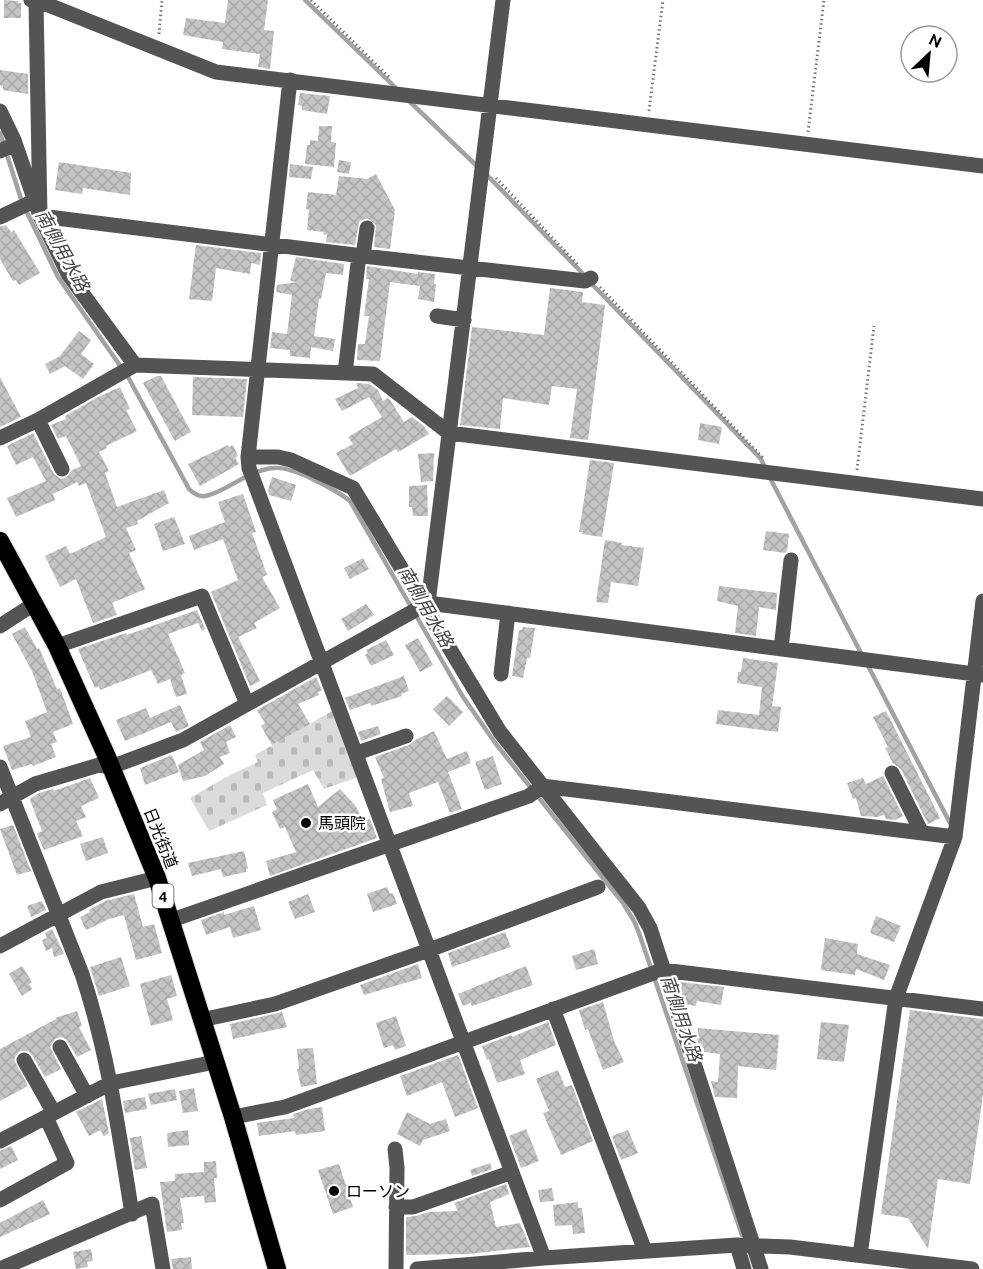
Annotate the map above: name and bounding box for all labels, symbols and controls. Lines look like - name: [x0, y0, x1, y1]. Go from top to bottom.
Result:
- north arrow: [899, 24, 959, 84]
- text: N: [926, 30, 945, 51]
- water label: 南側用水路: [32, 206, 95, 296]
- water label: 南側用水路: [395, 562, 458, 652]
- street label: 日光街道: [141, 805, 181, 871]
- place label: 馬頭院: [318, 814, 366, 832]
- marker: 馬頭院: [299, 816, 313, 830]
- road number: 4: [152, 884, 174, 908]
- water label: 南側用水路: [658, 972, 707, 1066]
- place label: ローソン: [346, 1182, 410, 1200]
- marker: ローソン: [327, 1184, 341, 1198]

